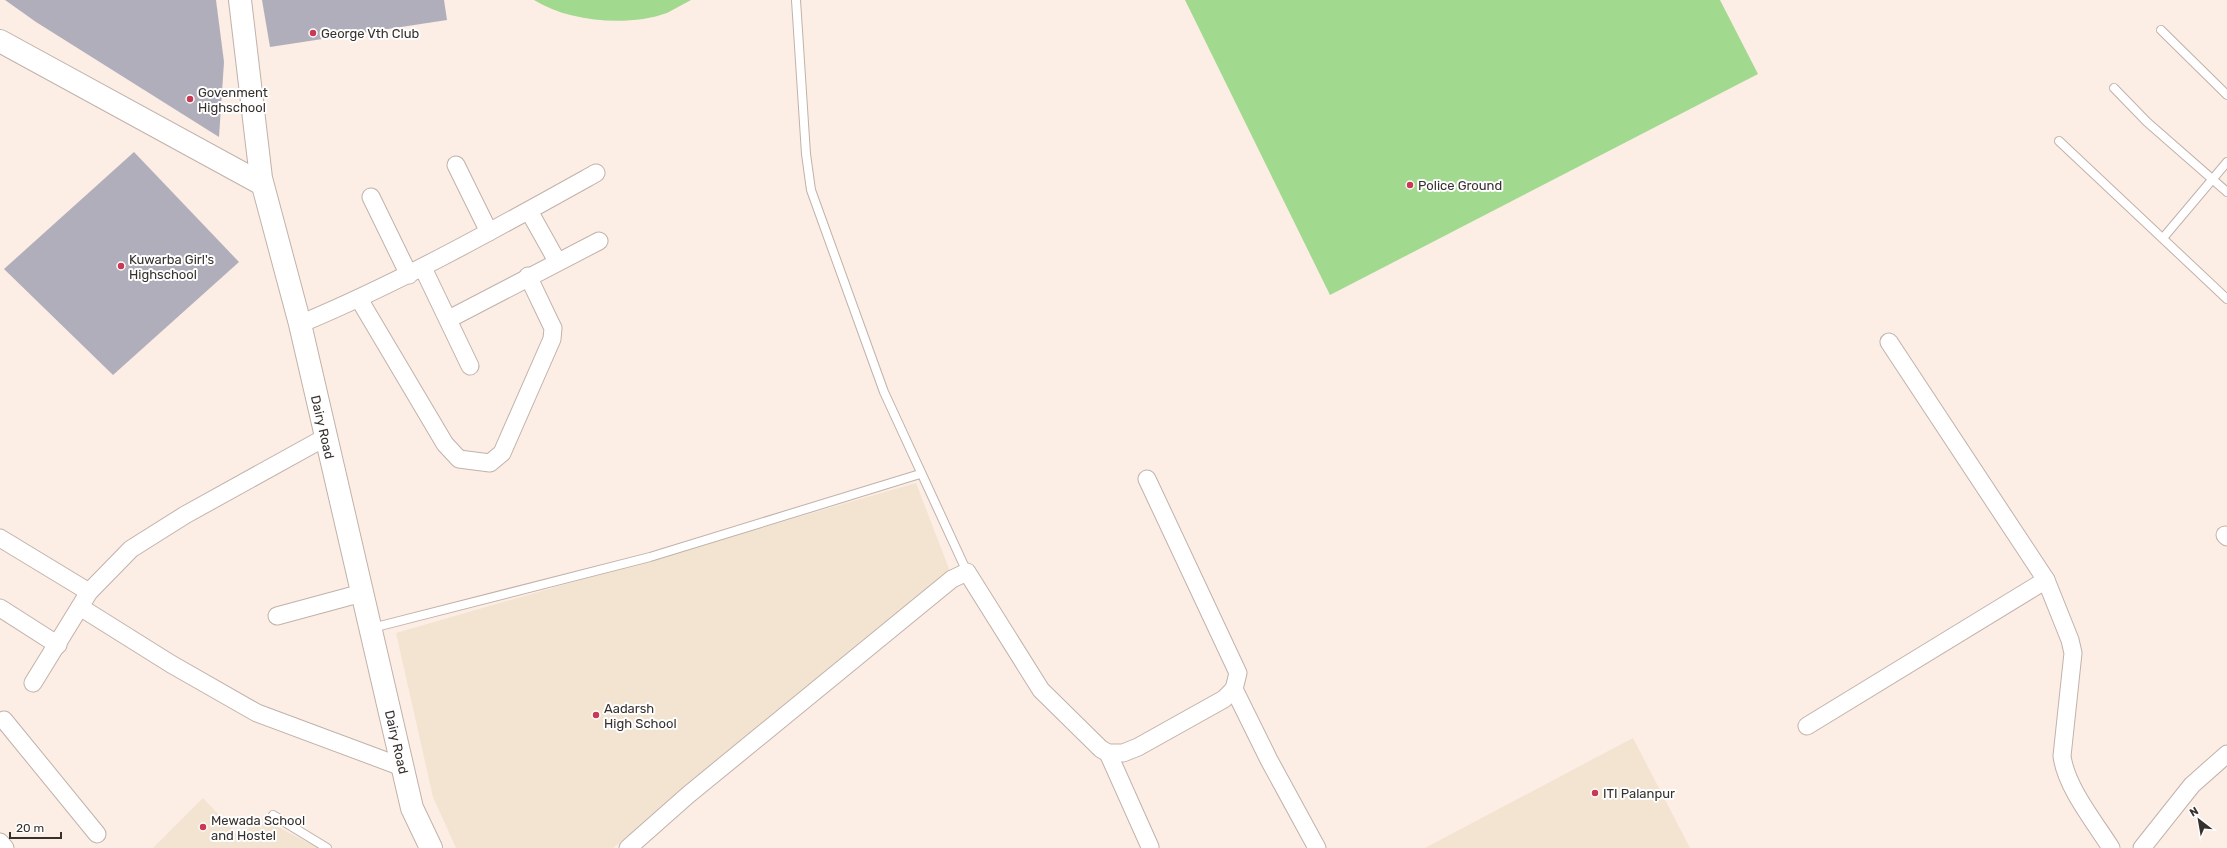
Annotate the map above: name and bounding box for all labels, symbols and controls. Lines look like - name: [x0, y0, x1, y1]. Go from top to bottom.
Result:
- place label: George Vth Club: [321, 26, 419, 42]
- marker: George Vth Club: [308, 28, 318, 38]
- place label: Govenment Highschool: [198, 85, 268, 116]
- marker: Govenment Highschool: [185, 94, 195, 104]
- place label: Police Ground: [1418, 178, 1502, 193]
- marker: Police Ground: [1405, 180, 1415, 190]
- place label: Kuwarba Girl's Highschool: [129, 252, 214, 283]
- marker: Kuwarba Girl's Highschool: [116, 261, 126, 271]
- street label: Dairy Road: [308, 394, 337, 460]
- place label: Aadarsh High School: [604, 701, 677, 732]
- street label: Dairy Road: [382, 709, 411, 775]
- marker: Aadarsh High School: [591, 710, 601, 720]
- place label: ITI Palanpur: [1603, 786, 1675, 801]
- marker: ITI Palanpur: [1590, 788, 1600, 798]
- north arrow: [2179, 800, 2219, 840]
- text: N: [2187, 804, 2201, 819]
- place label: Mewada School and Hostel: [211, 813, 305, 843]
- scale bar: [10, 814, 61, 840]
- text: 20 m: [16, 821, 44, 835]
- marker: Mewada School and Hostel: [198, 822, 208, 832]

